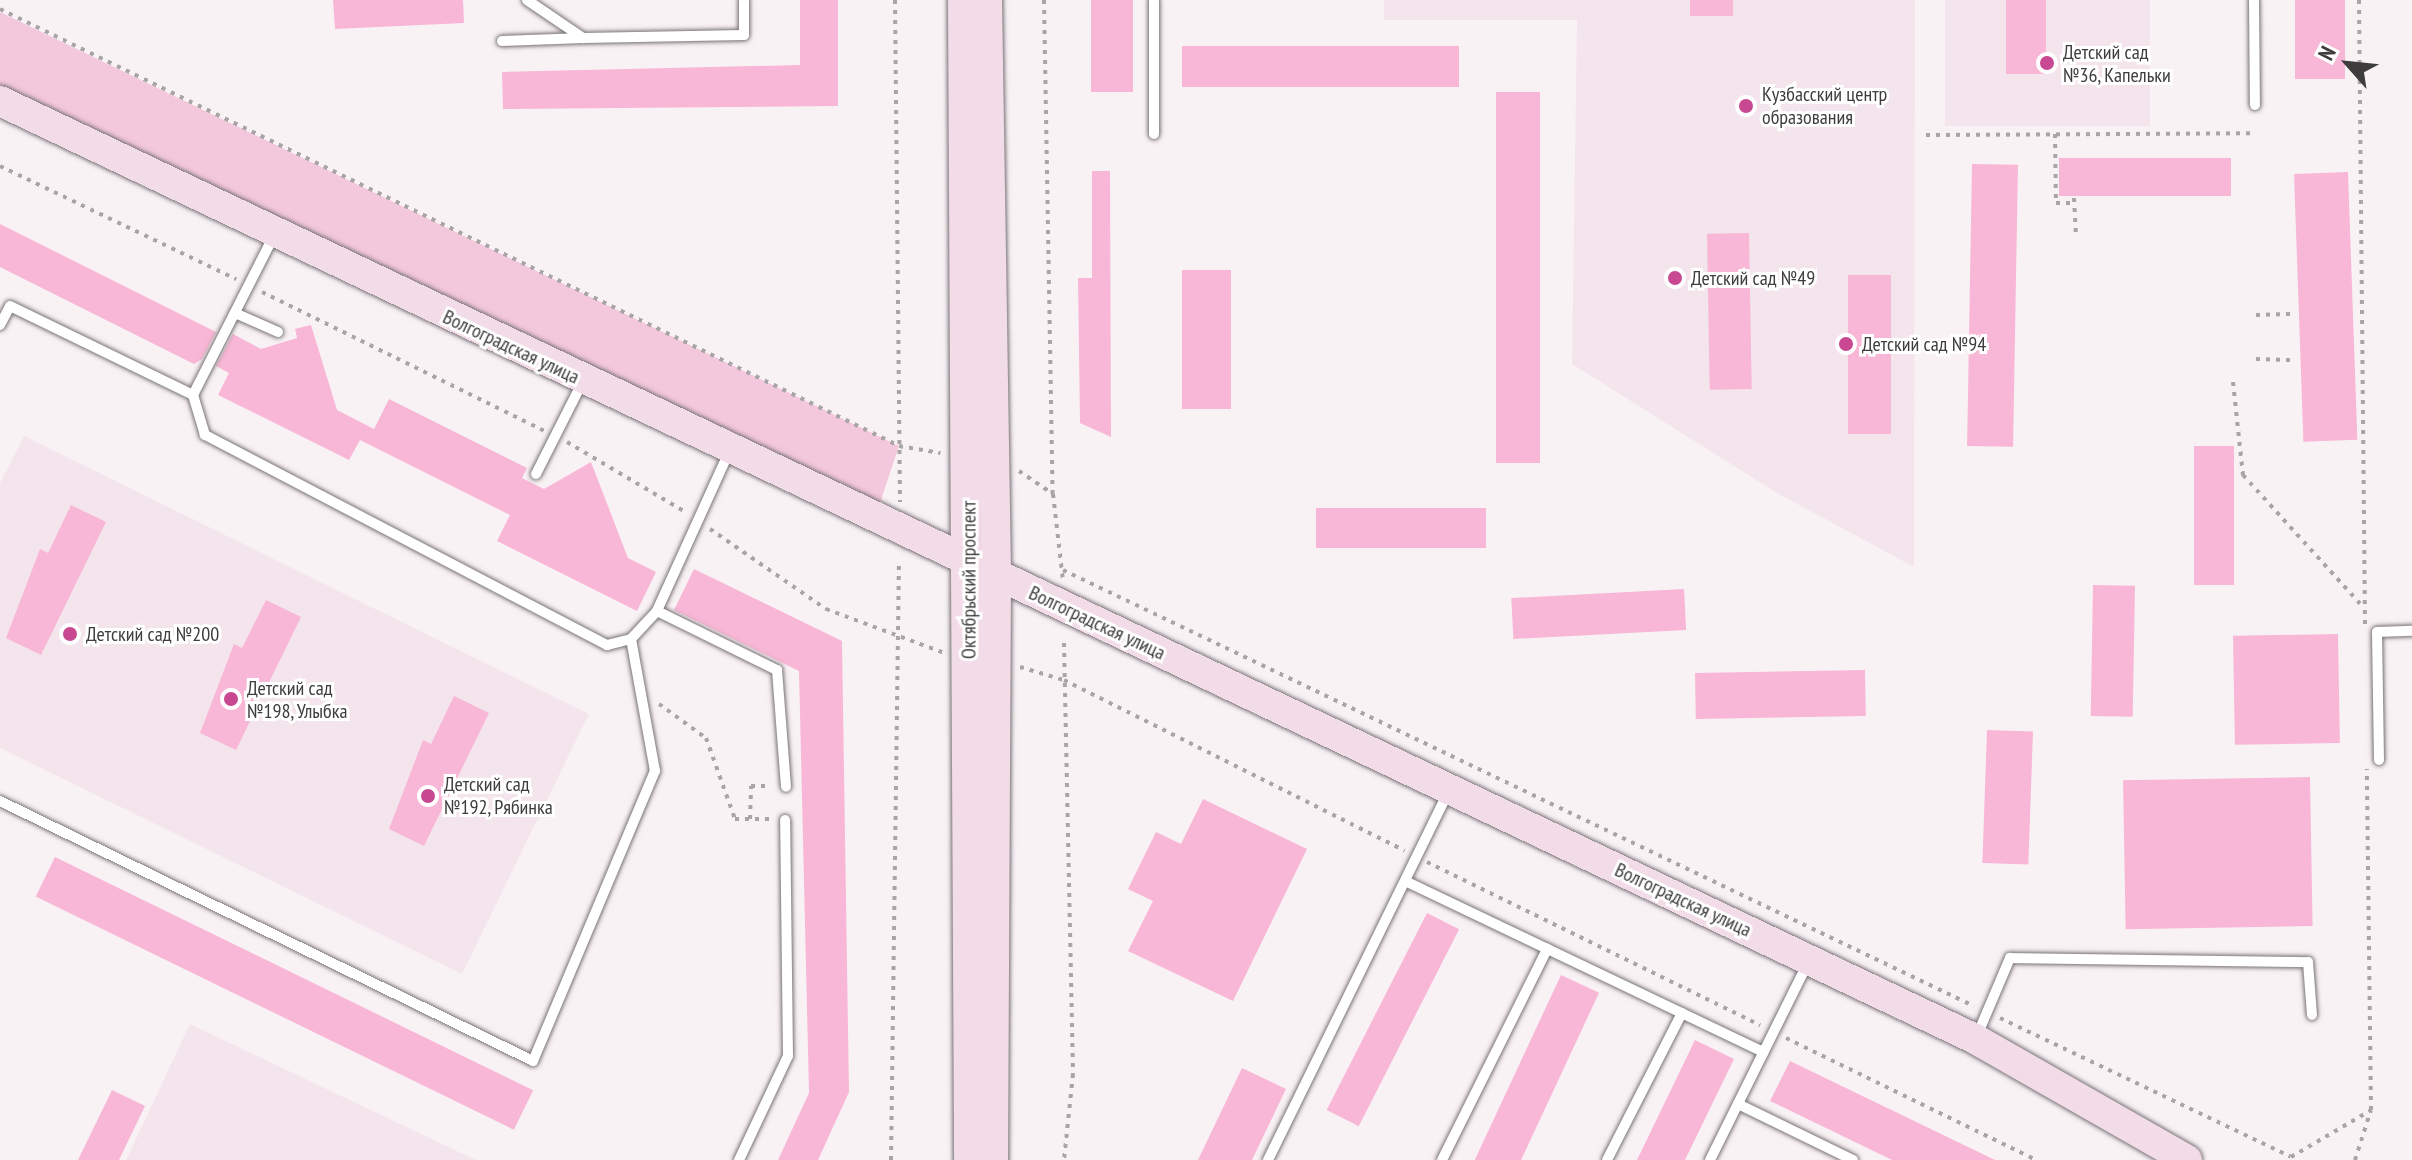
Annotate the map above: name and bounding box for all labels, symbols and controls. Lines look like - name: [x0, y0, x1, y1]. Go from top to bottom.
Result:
- north arrow: [2308, 24, 2388, 104]
- place label: Детский сад №36, Капельки: [2063, 40, 2172, 87]
- text: N: [2311, 41, 2342, 65]
- marker: Детский сад №36, Капельки: [2038, 54, 2056, 72]
- place label: Кузбасский центр образования: [1762, 82, 1887, 129]
- marker: Кузбасский центр образования: [1737, 97, 1755, 115]
- place label: Детский сад №49: [1691, 266, 1815, 290]
- marker: Детский сад №49: [1666, 269, 1684, 287]
- street label: Волгоградская улица: [439, 305, 583, 389]
- place label: Детский сад №94: [1862, 332, 1986, 356]
- marker: Детский сад №94: [1837, 335, 1855, 353]
- street label: Октябрьский проспект: [957, 501, 981, 659]
- street label: Волгоградская улица: [1025, 581, 1169, 665]
- place label: Детский сад №200: [86, 622, 219, 646]
- marker: Детский сад №200: [61, 625, 79, 643]
- place label: Детский сад №198, Улыбка: [247, 676, 349, 723]
- marker: Детский сад №198, Улыбка: [222, 690, 240, 708]
- place label: Детский сад №192, Рябинка: [444, 772, 554, 819]
- marker: Детский сад №192, Рябинка: [419, 787, 437, 805]
- street label: Волгоградская улица: [1611, 858, 1755, 942]

